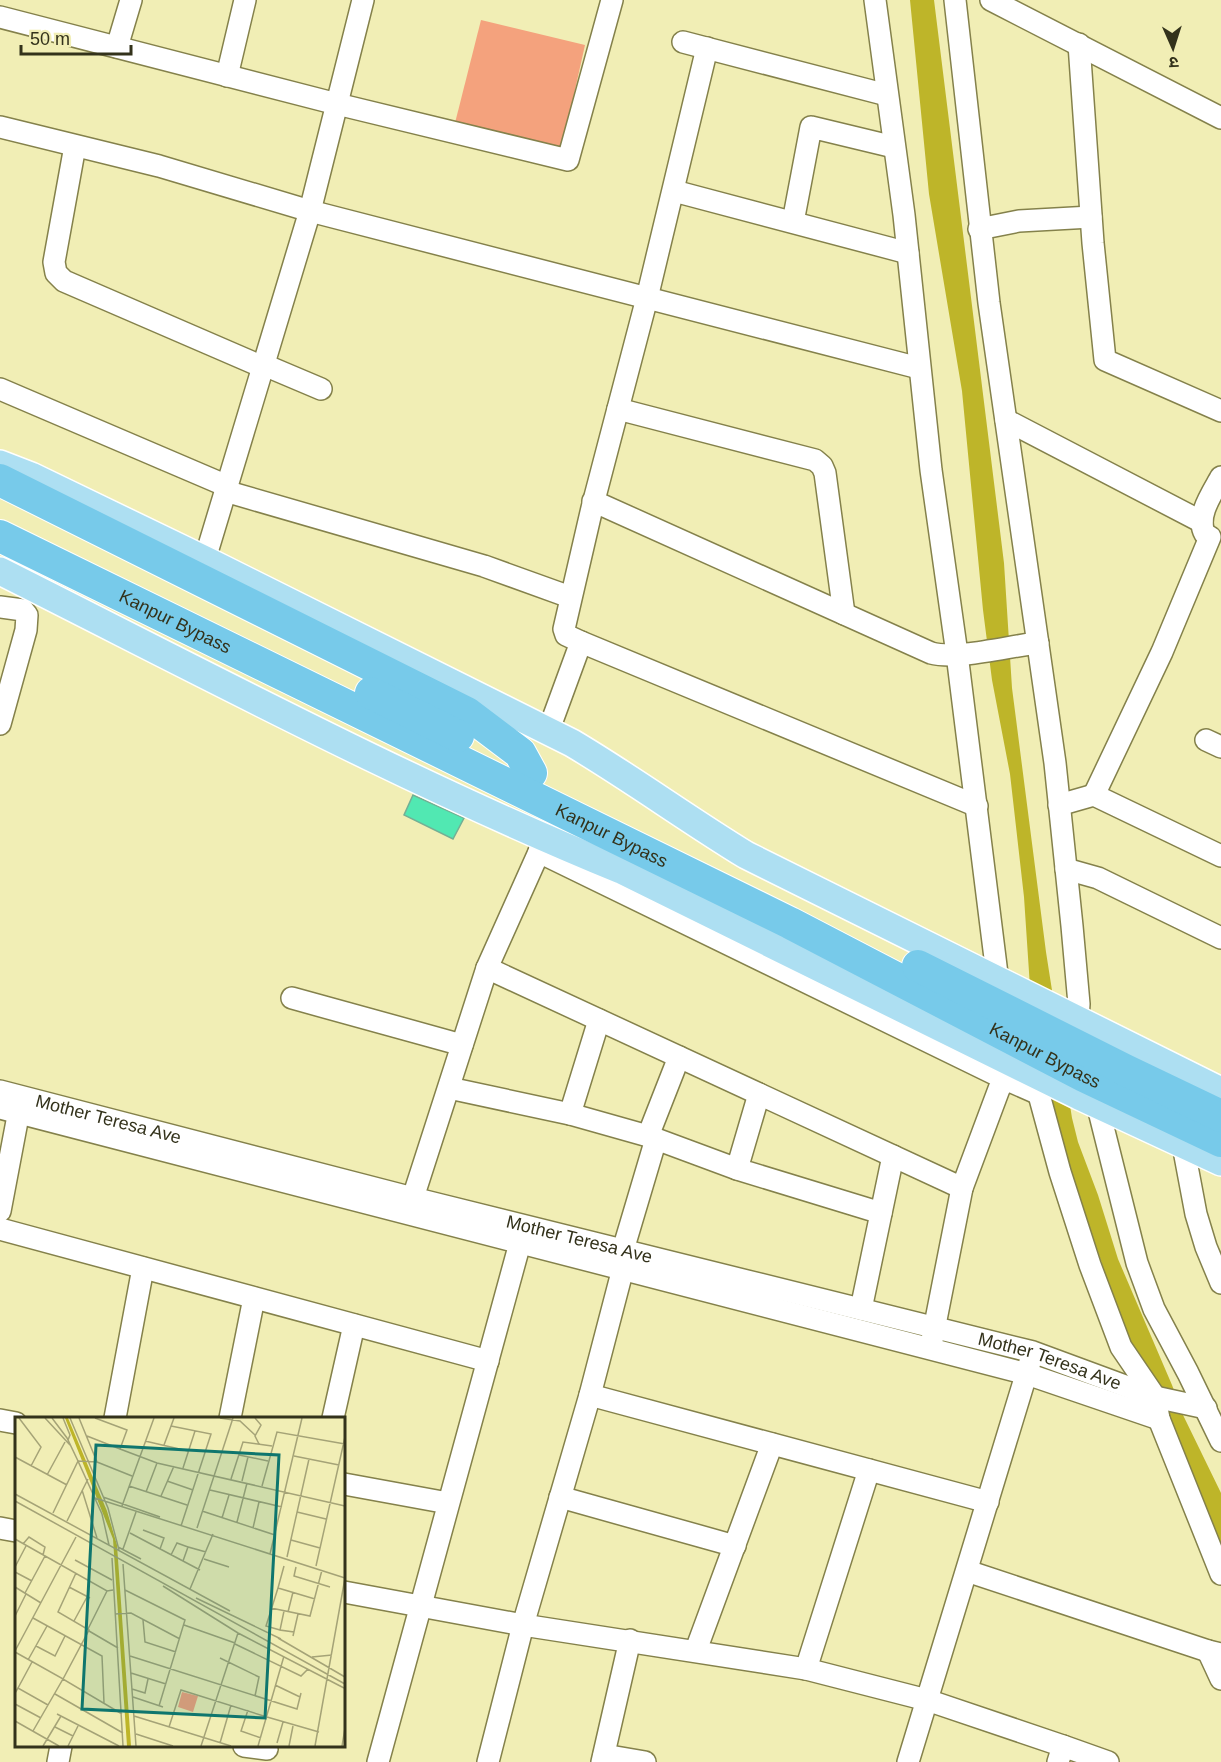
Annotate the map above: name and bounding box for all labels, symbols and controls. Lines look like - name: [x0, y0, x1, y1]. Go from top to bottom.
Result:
- scale bar: [21, 18, 130, 56]
- north arrow: [1143, 18, 1203, 78]
- text: 50 m: [30, 29, 70, 49]
- text: उ: [1168, 54, 1179, 71]
- street label: Kanpur Bypass: [116, 586, 234, 658]
- street label: Kanpur Bypass: [552, 800, 671, 871]
- street label: Kanpur Bypass: [986, 1019, 1104, 1092]
- street label: Mother Teresa Ave: [34, 1091, 183, 1148]
- street label: Mother Teresa Ave: [504, 1212, 654, 1267]
- street label: Mother Teresa Ave: [976, 1329, 1124, 1394]
- inset map: [15, 1417, 345, 1747]

